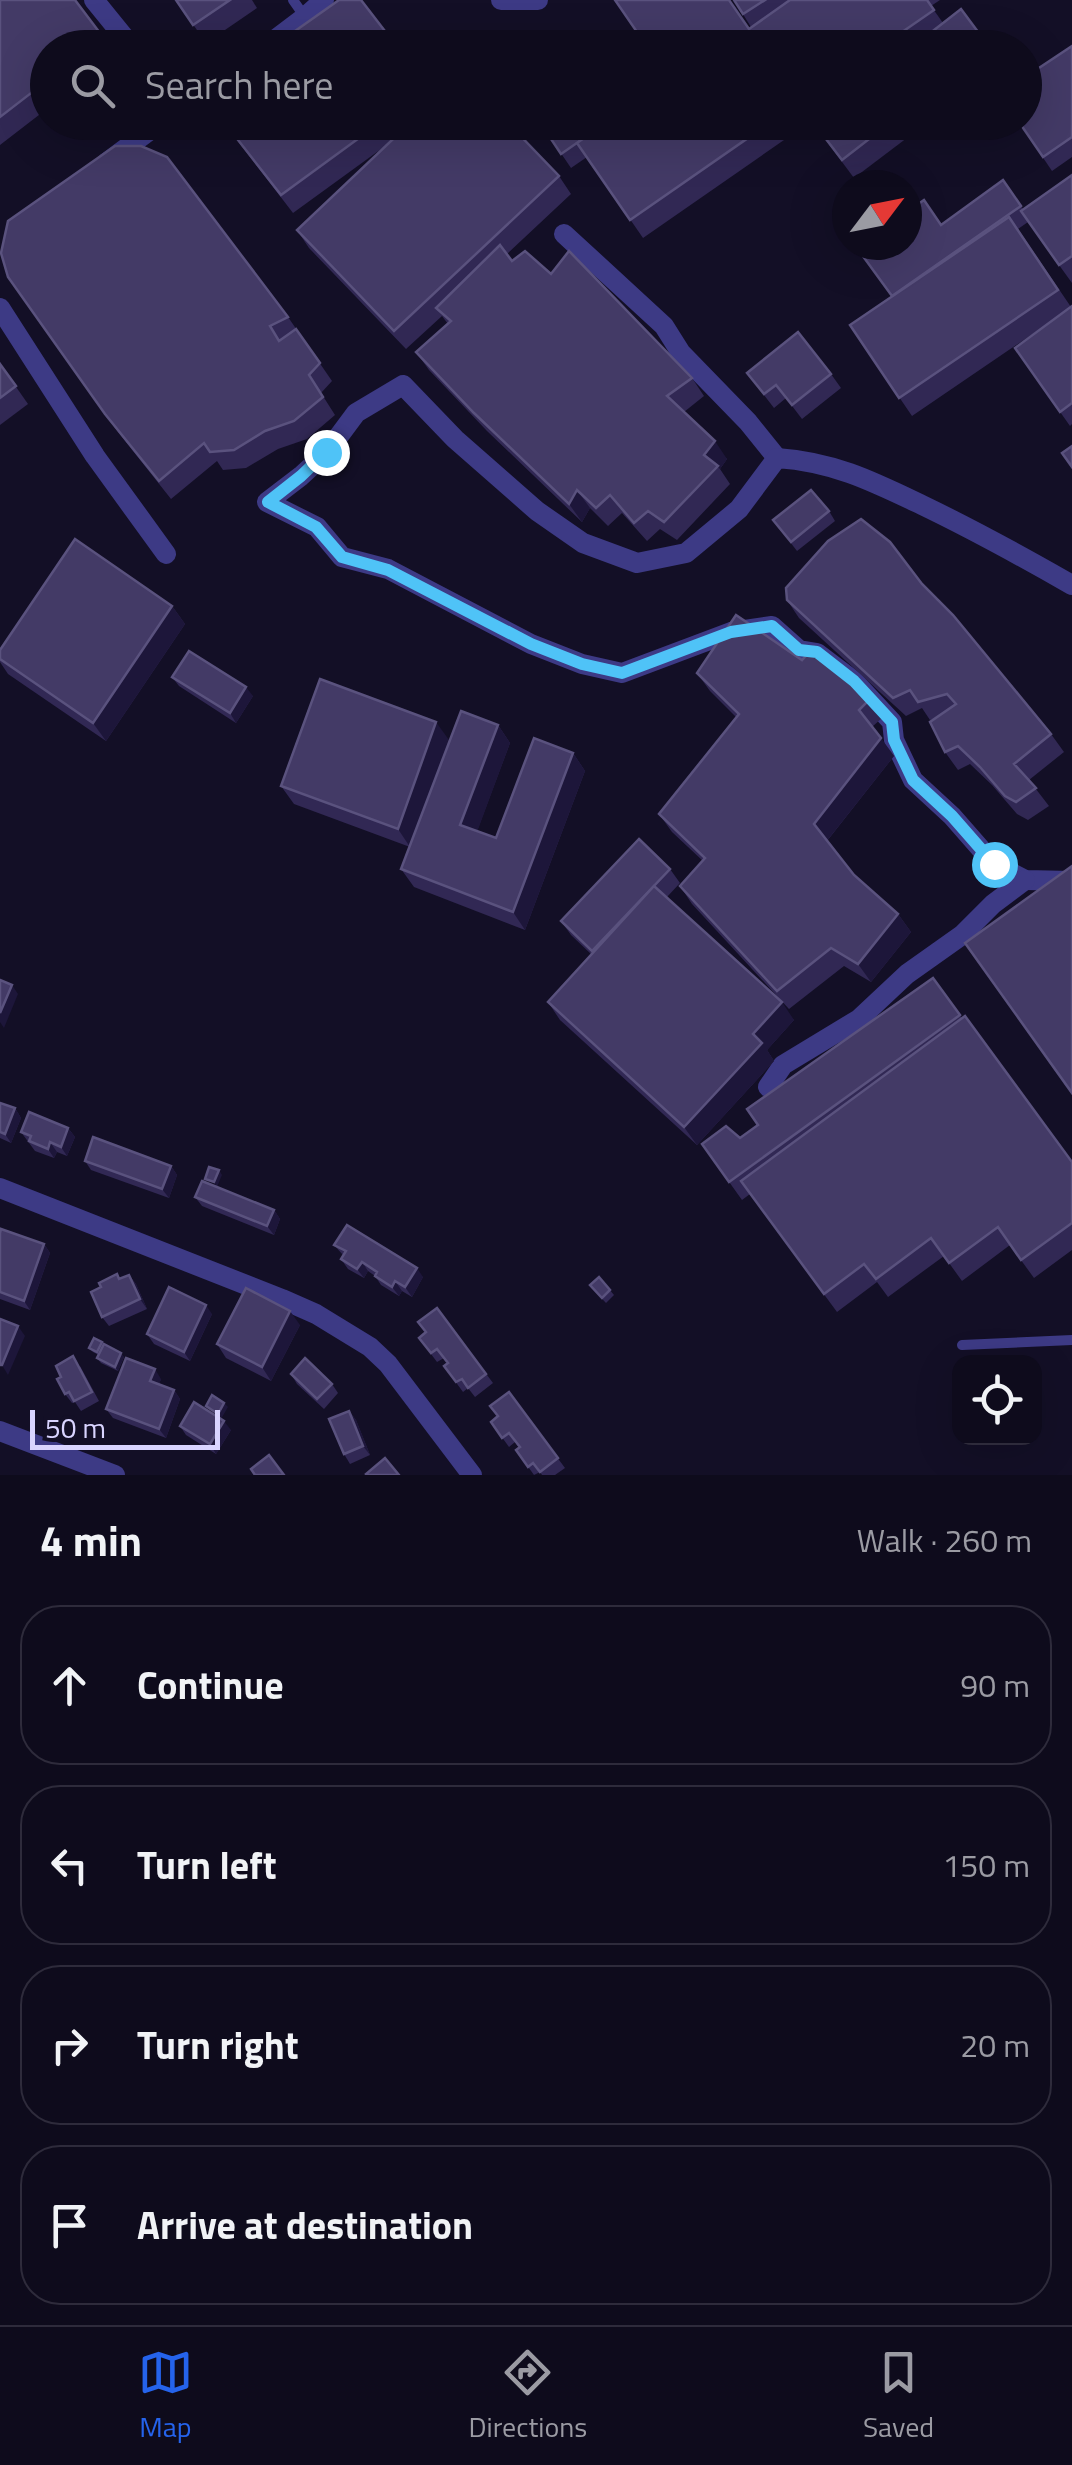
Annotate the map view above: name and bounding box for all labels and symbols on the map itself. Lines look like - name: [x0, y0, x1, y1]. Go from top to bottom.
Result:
- north arrow: [832, 170, 922, 260]
- route end: [304, 430, 350, 476]
- route start: [972, 842, 1018, 888]
- scale bar: [30, 1405, 220, 1450]

